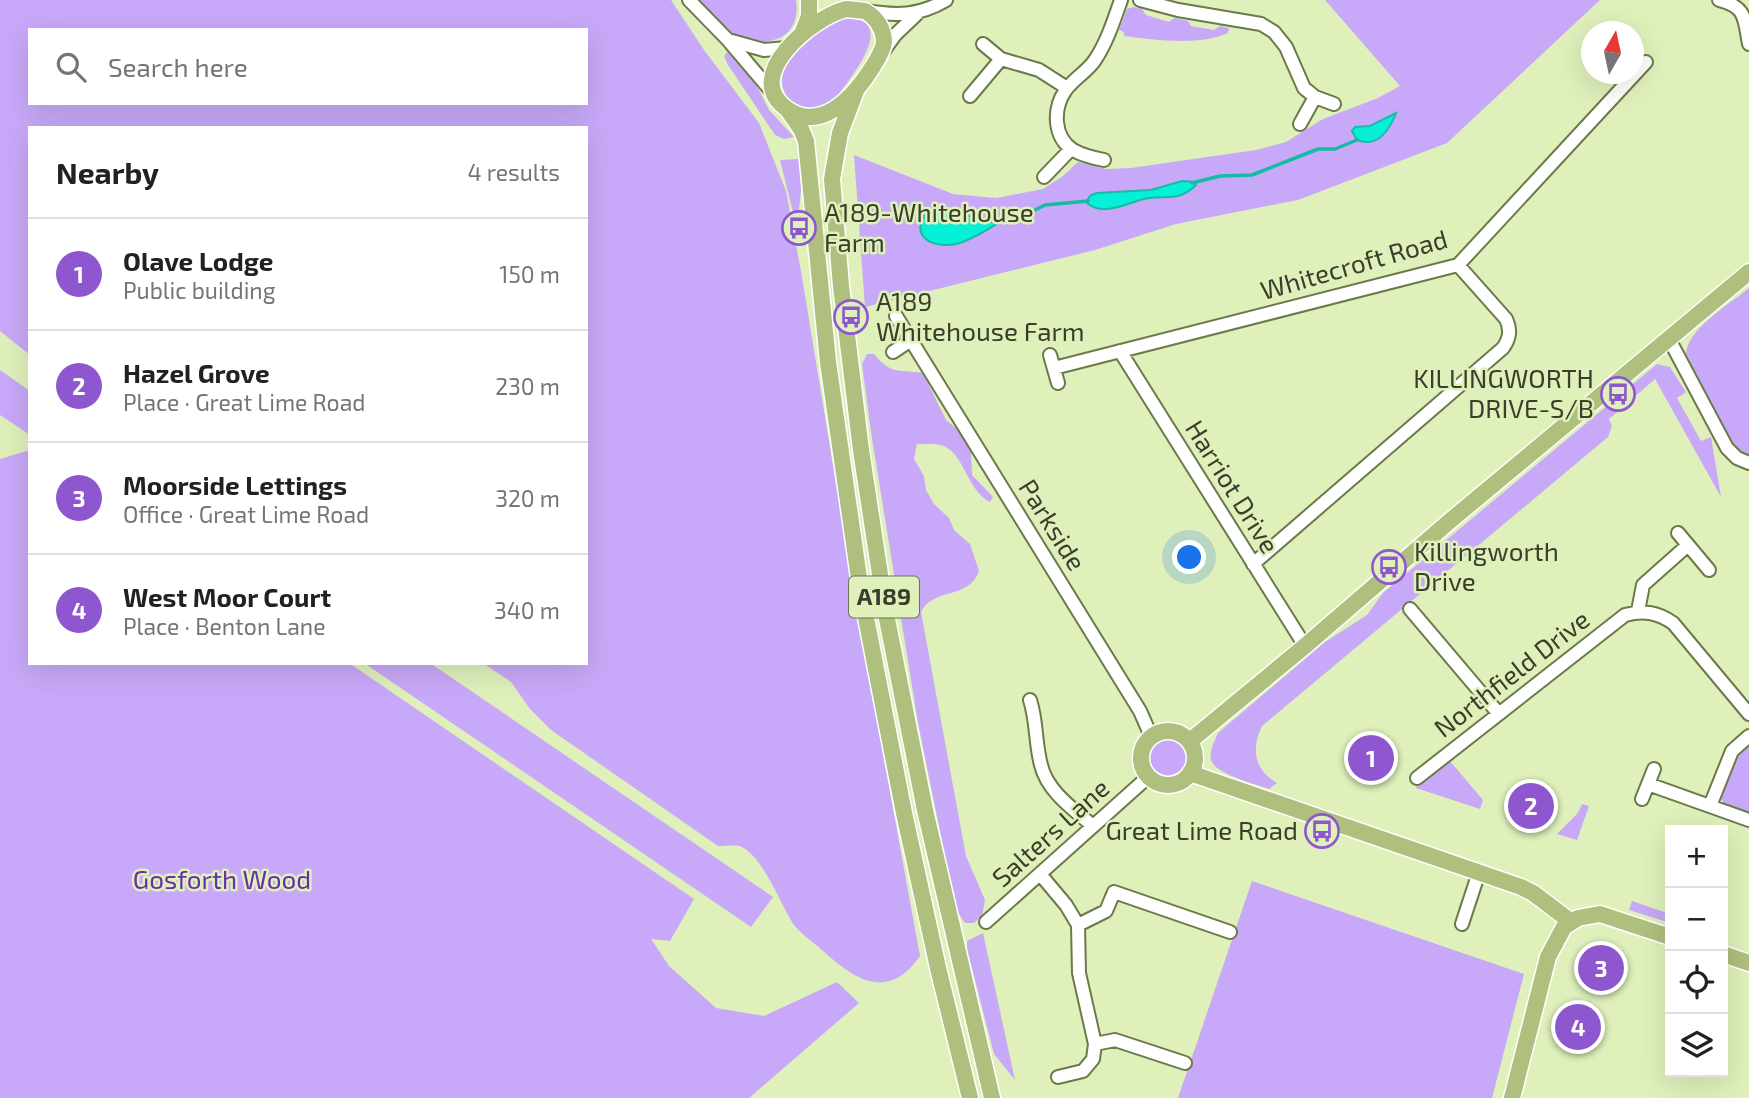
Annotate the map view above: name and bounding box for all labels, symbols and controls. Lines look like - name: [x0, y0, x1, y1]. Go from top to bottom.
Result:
- north arrow: [1581, 21, 1644, 84]
- search box: [28, 28, 588, 105]
- icon: search: [52, 48, 90, 86]
- text: Search here: [108, 51, 248, 82]
- text: Nearby: [56, 154, 159, 190]
- text: 4 results: [468, 158, 560, 186]
- place label: A189-Whitehouse Farm: [824, 196, 1034, 257]
- bus stop icon: A189-Whitehouse Farm: [780, 209, 818, 247]
- street label: Whitecroft Road: [1257, 222, 1451, 305]
- text: Olave Lodge: [123, 245, 273, 276]
- text: 1: [74, 260, 84, 288]
- text: 150 m: [499, 260, 560, 288]
- text: Public building: [123, 276, 276, 304]
- place label: A189 Whitehouse Farm: [876, 285, 1085, 346]
- bus stop icon: A189 Whitehouse Farm: [832, 298, 870, 336]
- text: Hazel Grove: [123, 357, 270, 388]
- place label: KILLINGWORTH DRIVE-S/B: [1413, 362, 1594, 423]
- text: 2: [72, 372, 86, 400]
- text: 230 m: [495, 372, 560, 400]
- bus stop icon: KILLINGWORTH DRIVE-S/B: [1599, 375, 1637, 413]
- text: Place · Great Lime Road: [123, 388, 366, 416]
- street label: Harriot Drive: [1180, 414, 1286, 558]
- text: Moorside Lettings: [123, 469, 347, 500]
- street label: Parkside: [1013, 473, 1093, 576]
- text: 3: [72, 484, 86, 512]
- text: 320 m: [495, 484, 560, 512]
- text: Office · Great Lime Road: [123, 500, 369, 528]
- place label: Killingworth Drive: [1414, 535, 1559, 596]
- your location: [1172, 540, 1206, 574]
- bus stop icon: Killingworth Drive: [1370, 548, 1408, 586]
- road number: A189: [849, 576, 919, 618]
- text: West Moor Court: [123, 581, 331, 612]
- text: 4: [72, 596, 86, 624]
- text: 340 m: [494, 596, 560, 624]
- street label: Northfield Drive: [1427, 603, 1595, 743]
- text: Place · Benton Lane: [123, 612, 326, 640]
- pin: 1: [1348, 732, 1394, 784]
- street label: Salters Lane: [985, 771, 1115, 892]
- pin: 2: [1508, 780, 1554, 832]
- bus stop icon: Great Lime Road: [1303, 812, 1341, 850]
- place label: Great Lime Road: [1105, 814, 1298, 845]
- map controls: [1665, 825, 1728, 1077]
- button: +: [1665, 825, 1728, 888]
- park label: Gosforth Wood: [133, 863, 311, 894]
- button: −: [1665, 888, 1728, 951]
- pin: 3: [1578, 942, 1624, 994]
- button: locate: [1665, 951, 1728, 1014]
- pin: 4: [1555, 1001, 1601, 1053]
- button: layers: [1665, 1014, 1728, 1077]

